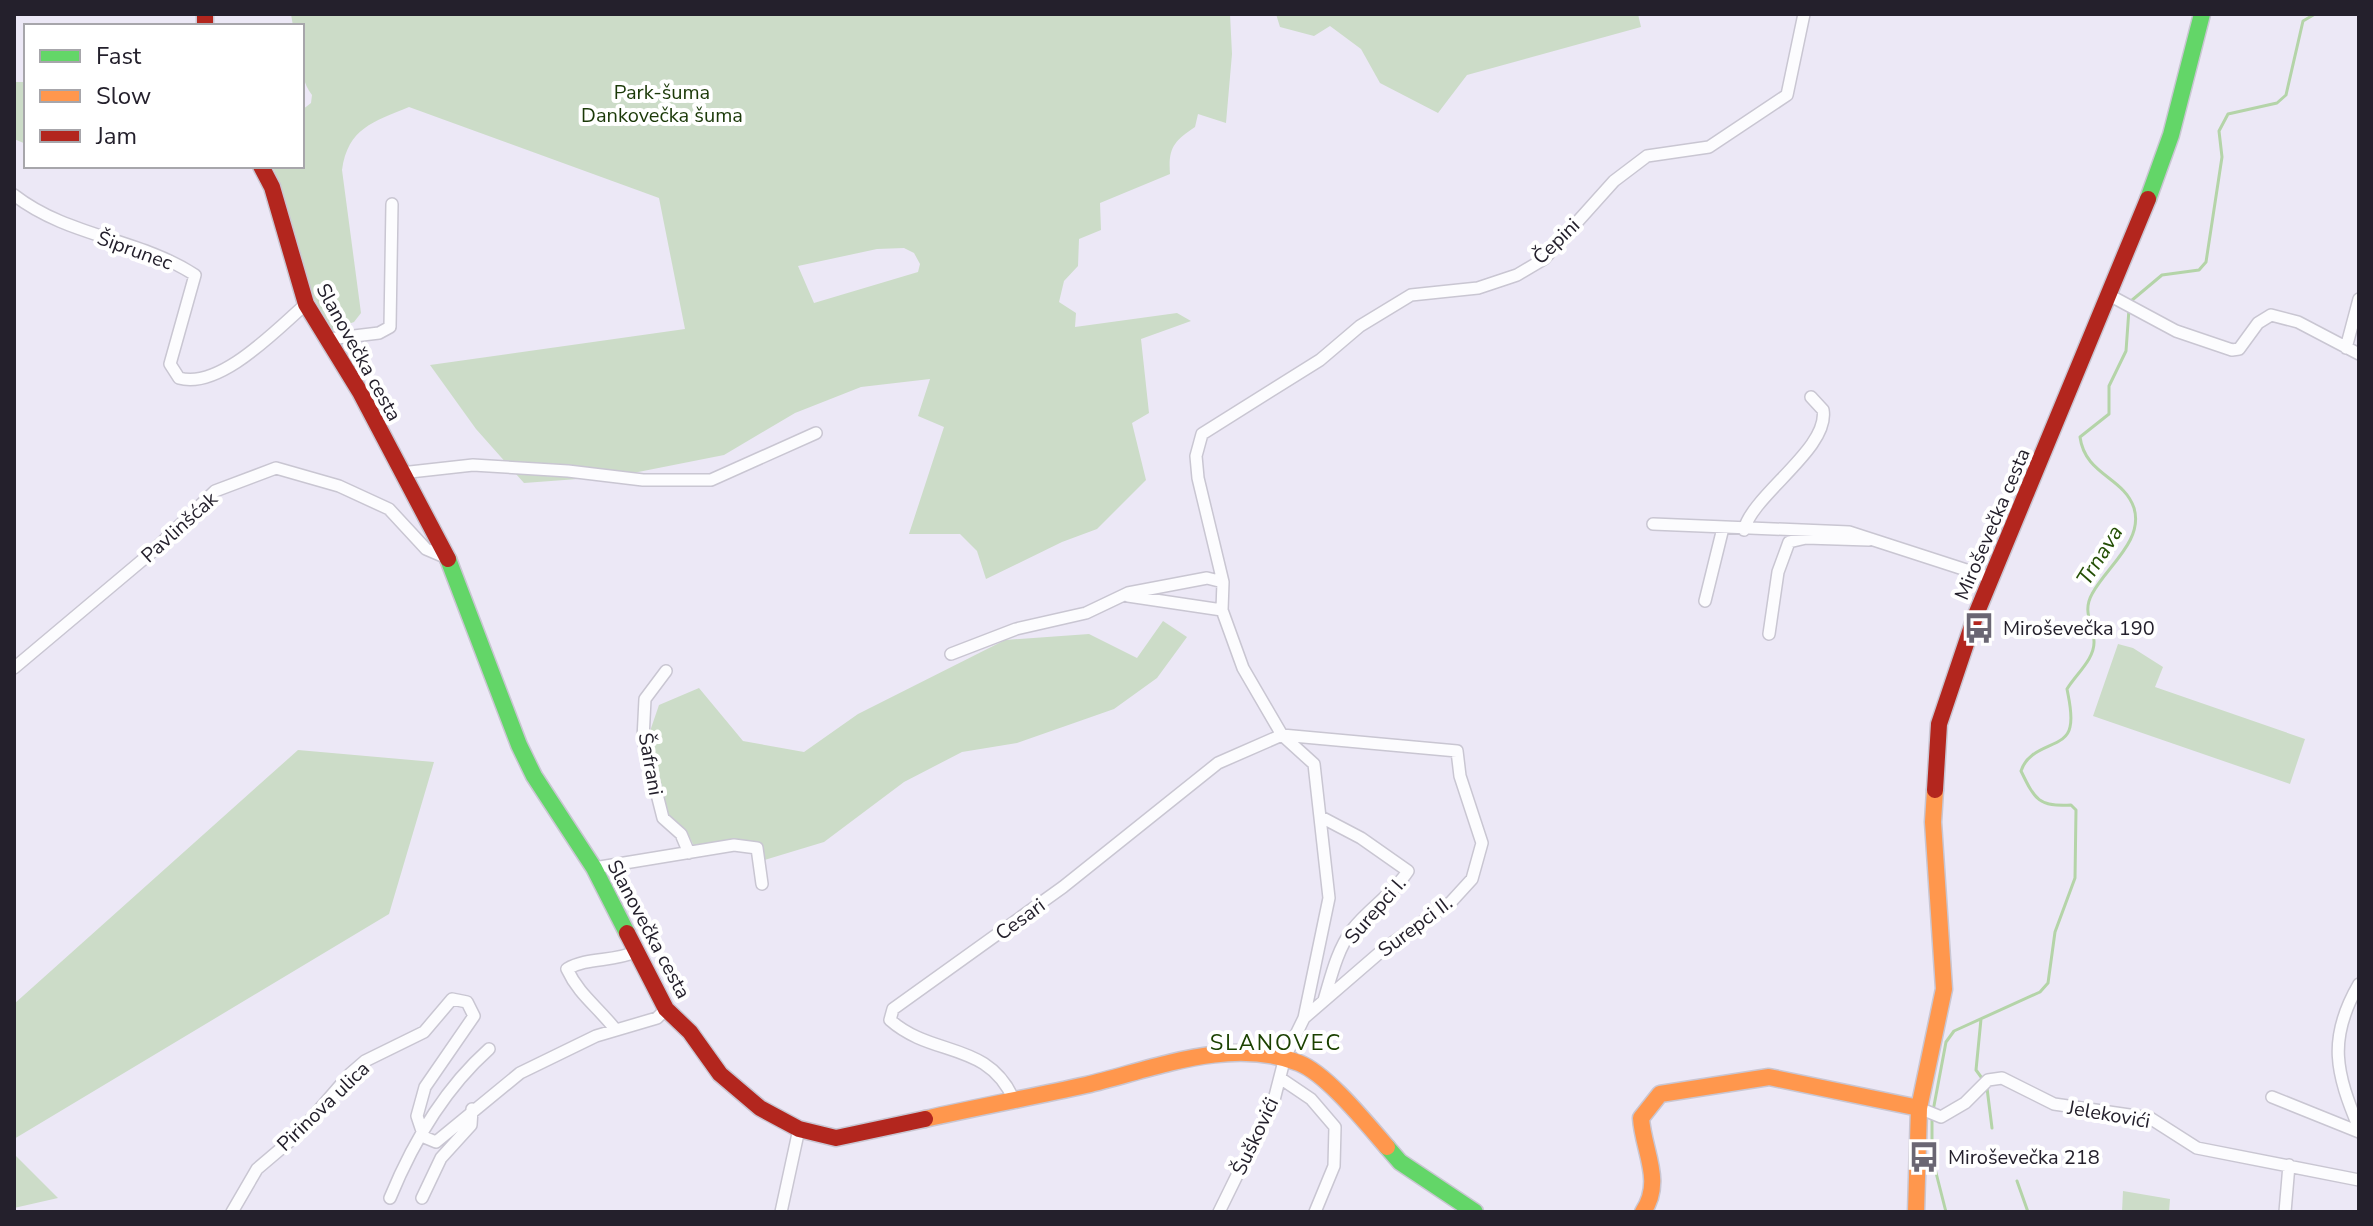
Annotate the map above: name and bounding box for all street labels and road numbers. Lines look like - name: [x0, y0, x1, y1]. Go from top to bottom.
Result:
- street label: Čepini: [1527, 212, 1586, 270]
- street label: Šiprunec: [93, 224, 176, 277]
- street label: Slanovečka cesta: [310, 278, 408, 426]
- street label: Miroševečka cesta: [1948, 444, 2037, 604]
- street label: Pavlinšćak: [135, 485, 224, 569]
- street label: Šafrani: [632, 731, 669, 798]
- street label: Slanovečka cesta: [601, 855, 697, 1003]
- street label: Surepci I.: [1338, 871, 1412, 950]
- street label: Surepci II.: [1373, 890, 1458, 963]
- street label: Cesari: [990, 892, 1051, 947]
- street label: Pirinova ulica: [271, 1055, 375, 1157]
- street label: Šuškovići: [1226, 1093, 1285, 1179]
- street label: Jelekovići: [2065, 1094, 2152, 1135]

